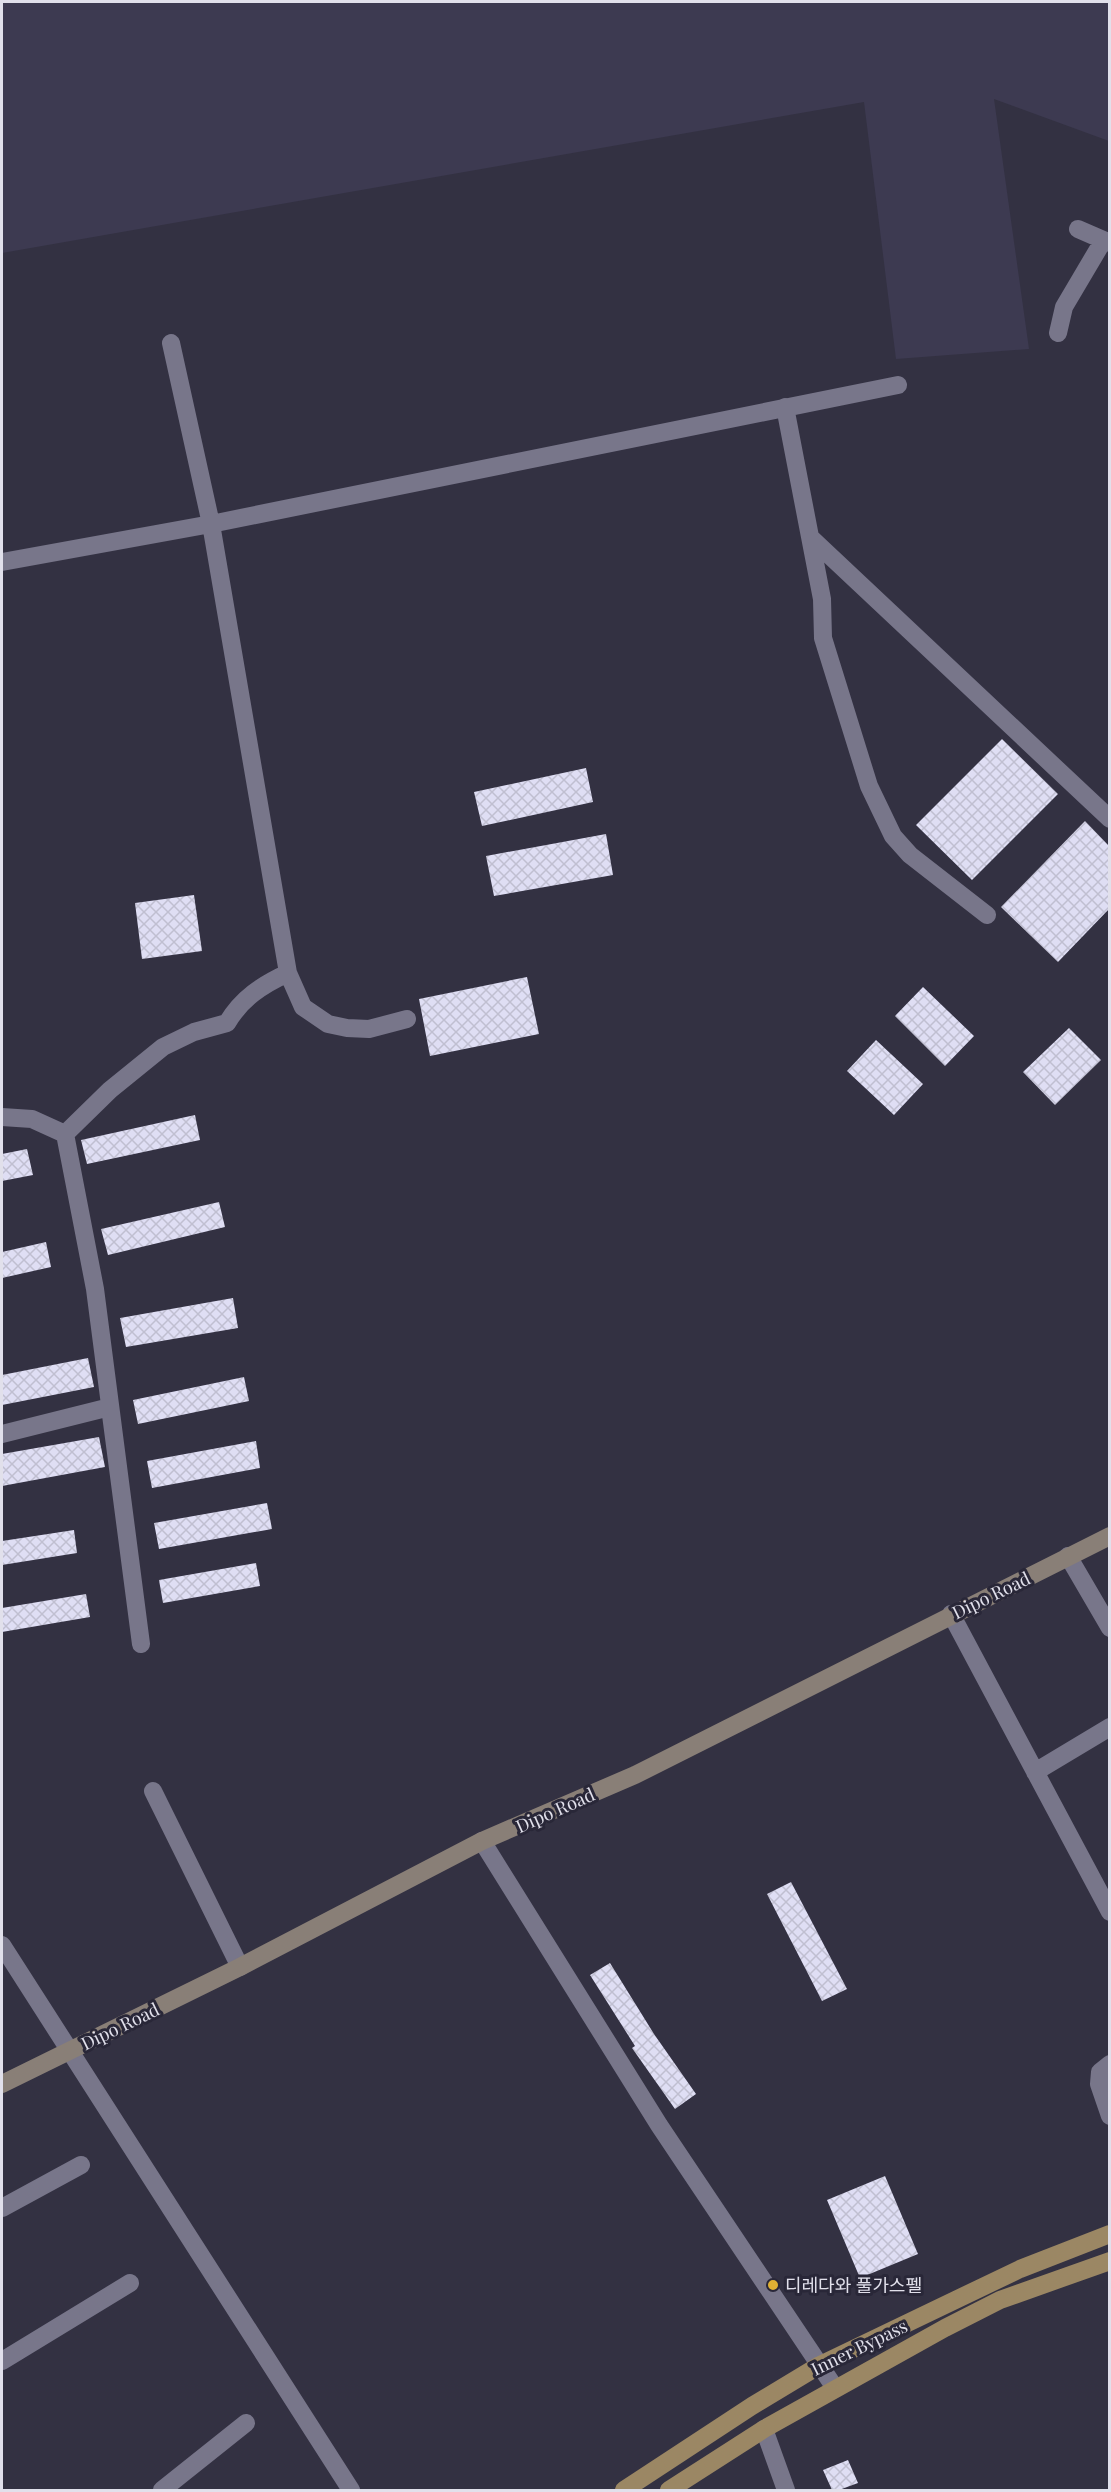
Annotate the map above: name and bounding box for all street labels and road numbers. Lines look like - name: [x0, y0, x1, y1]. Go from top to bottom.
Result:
- street label: Dipo Road: [948, 1566, 1035, 1624]
- street label: Dipo Road: [512, 1782, 599, 1838]
- street label: Dipo Road: [77, 1997, 164, 2055]
- street label: Inner Bypass: [807, 2313, 911, 2381]

